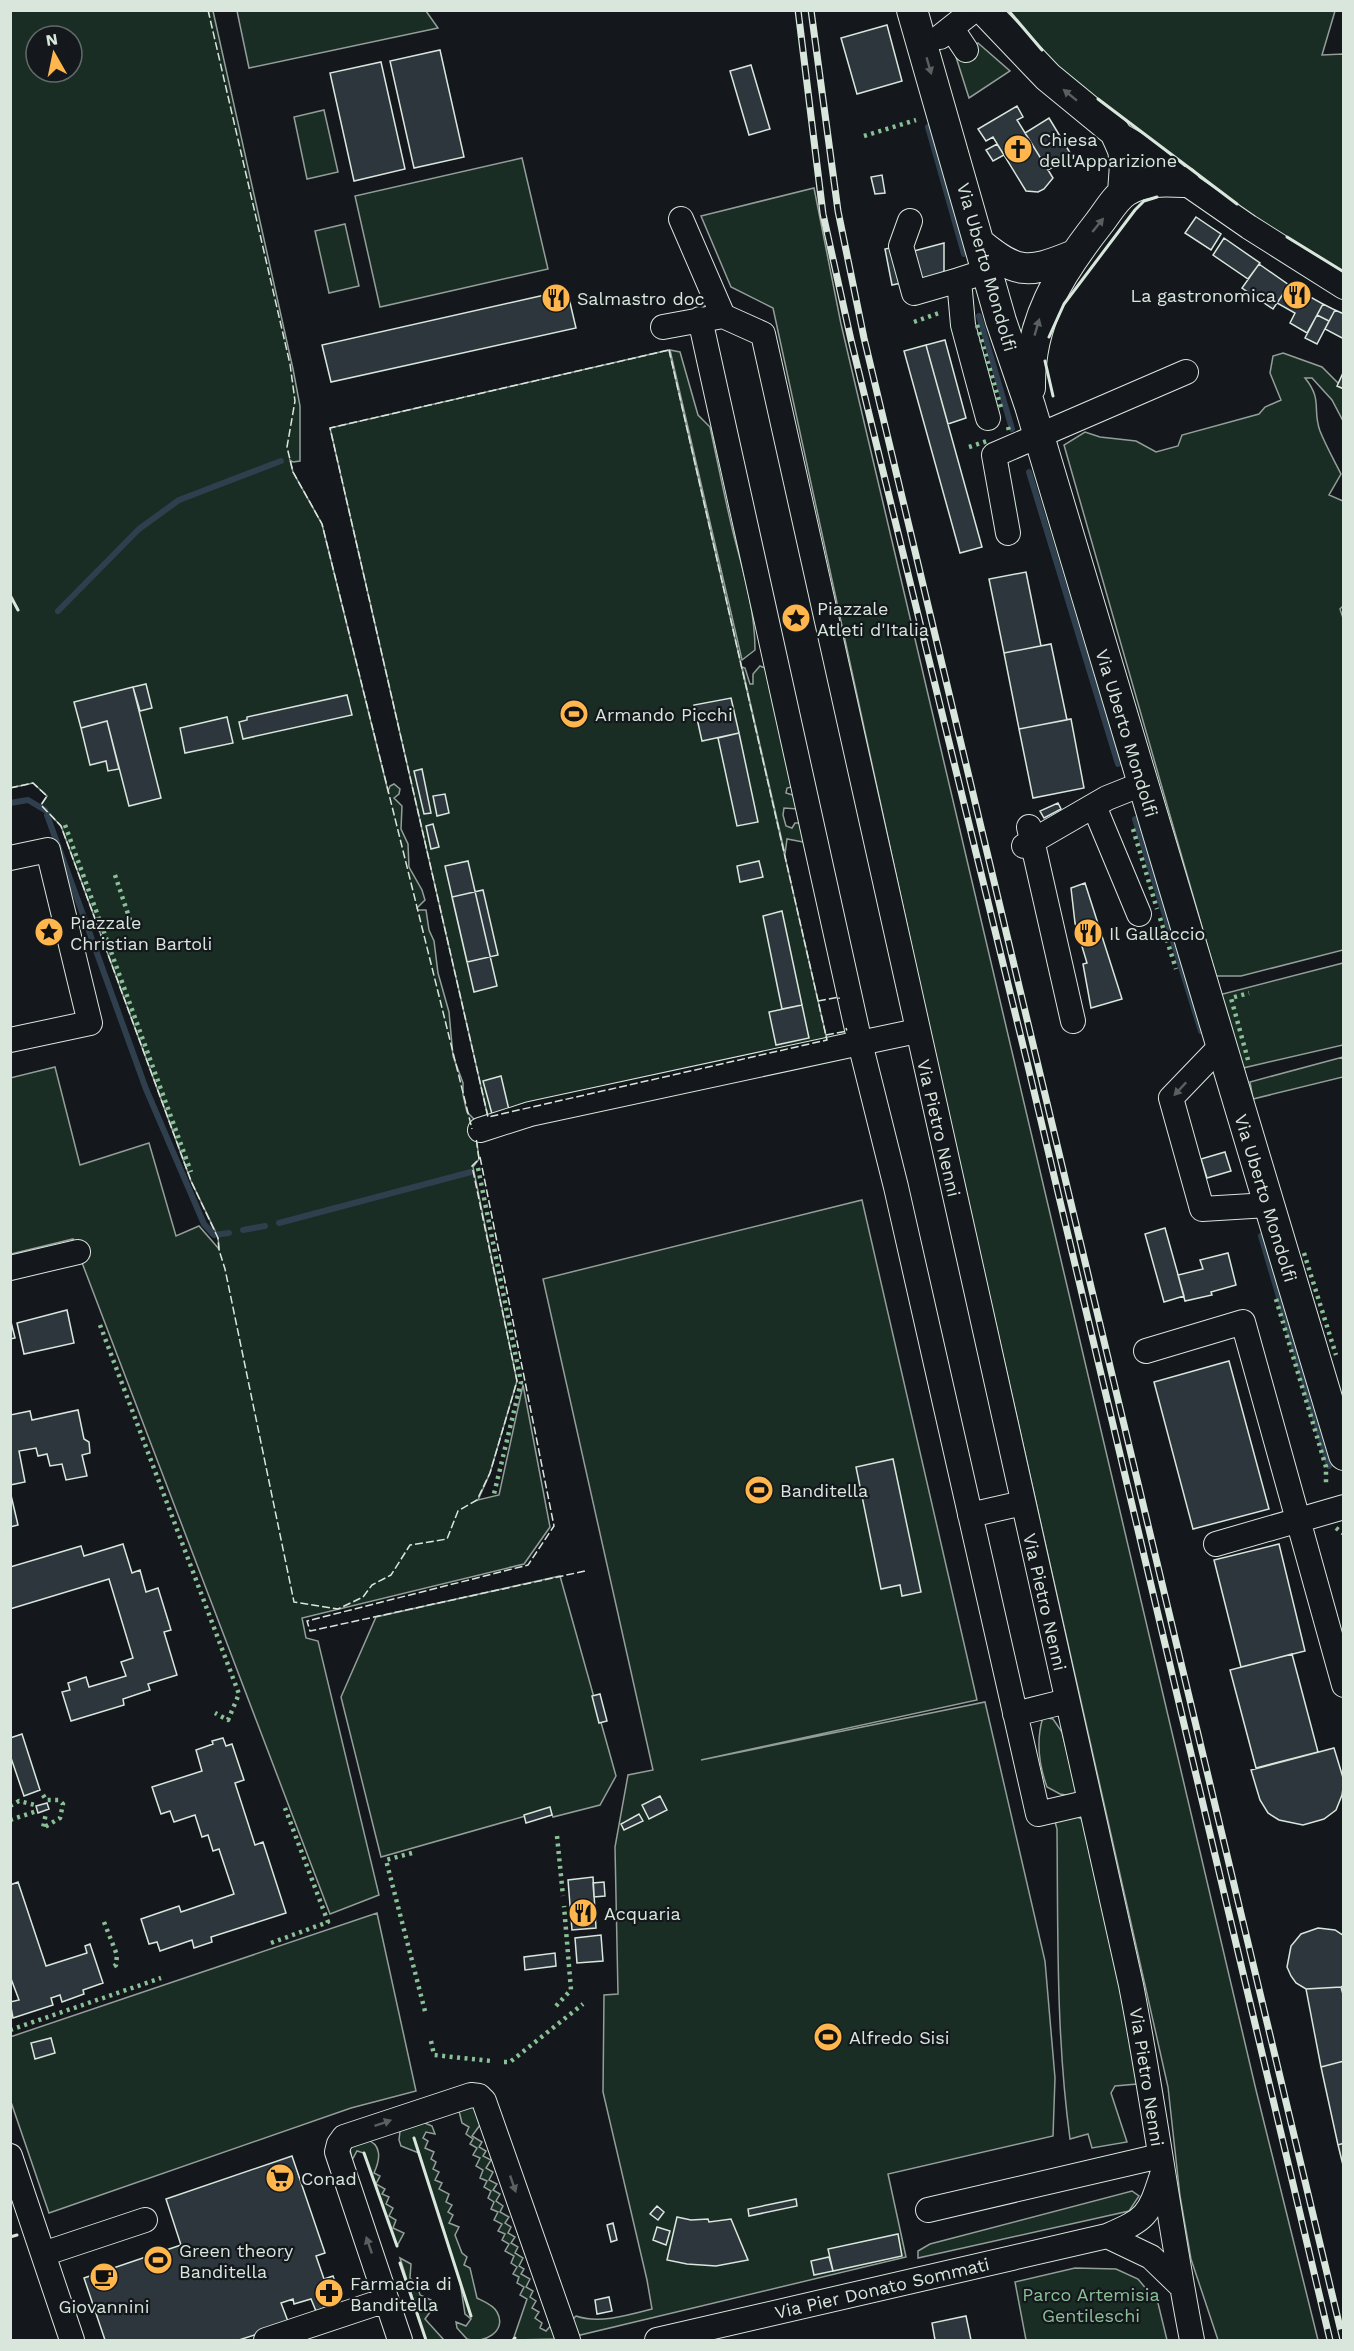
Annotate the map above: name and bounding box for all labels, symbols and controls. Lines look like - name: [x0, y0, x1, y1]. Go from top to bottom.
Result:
- north arrow: [24, 24, 84, 84]
- text: N: [44, 29, 59, 50]
- one-way arrow: [925, 58, 934, 76]
- one-way arrow: [1062, 89, 1077, 102]
- place label: Chiesa dell'Apparizione: [1039, 129, 1177, 171]
- church icon: Chiesa dell'Apparizione: [1002, 133, 1034, 165]
- street label: Via Uberto Mondolfi: [953, 180, 1021, 354]
- one-way arrow: [1091, 217, 1103, 232]
- restaurant icon: La gastronomica: [1281, 279, 1313, 311]
- restaurant icon: Salmastro doc: [540, 282, 572, 314]
- place label: La gastronomica: [1131, 285, 1276, 306]
- place label: Salmastro doc: [577, 288, 705, 309]
- one-way arrow: [1033, 318, 1042, 336]
- place label: Piazzale Atleti d'Italia: [817, 598, 929, 640]
- place icon: Piazzale Atleti d'Italia: [780, 602, 812, 634]
- street label: Via Uberto Mondolfi: [1091, 646, 1163, 820]
- sports icon: Armando Picchi: [558, 698, 590, 730]
- place label: Armando Picchi: [595, 704, 733, 725]
- place label: Piazzale Christian Bartoli: [70, 912, 212, 954]
- place icon: Piazzale Christian Bartoli: [33, 916, 65, 948]
- restaurant icon: Il Gallaccio: [1072, 917, 1104, 949]
- place label: Il Gallaccio: [1109, 923, 1205, 944]
- street label: Via Pietro Nenni: [913, 1057, 965, 1199]
- one-way arrow: [1174, 1081, 1188, 1095]
- street label: Via Uberto Mondolfi: [1230, 1111, 1302, 1285]
- sports icon: Banditella: [743, 1474, 775, 1506]
- place label: Banditella: [780, 1480, 868, 1501]
- street label: Via Pietro Nenni: [1019, 1531, 1071, 1673]
- restaurant icon: Acquaria: [567, 1897, 599, 1929]
- place label: Acquaria: [604, 1903, 681, 1924]
- street label: Via Pietro Nenni: [1126, 2006, 1168, 2148]
- sports icon: Alfredo Sisi: [812, 2021, 844, 2053]
- place label: Alfredo Sisi: [849, 2027, 950, 2048]
- one-way arrow: [374, 2118, 392, 2128]
- supermarket icon: Conad: [264, 2162, 296, 2194]
- place label: Conad: [301, 2168, 357, 2189]
- one-way arrow: [508, 2175, 518, 2193]
- one-way arrow: [363, 2236, 373, 2254]
- place label: Green theory Banditella: [179, 2240, 294, 2282]
- sports icon: Green theory Banditella: [142, 2244, 174, 2276]
- street label: Via Pier Donato Sommati: [773, 2253, 991, 2323]
- cafe icon: Giovannini: [88, 2261, 120, 2293]
- place label: Farmacia di Banditella: [350, 2273, 452, 2315]
- pharmacy icon: Farmacia di Banditella: [313, 2277, 345, 2309]
- park label: Parco Artemisia Gentileschi: [1022, 2284, 1160, 2326]
- place label: Giovannini: [59, 2296, 149, 2317]

